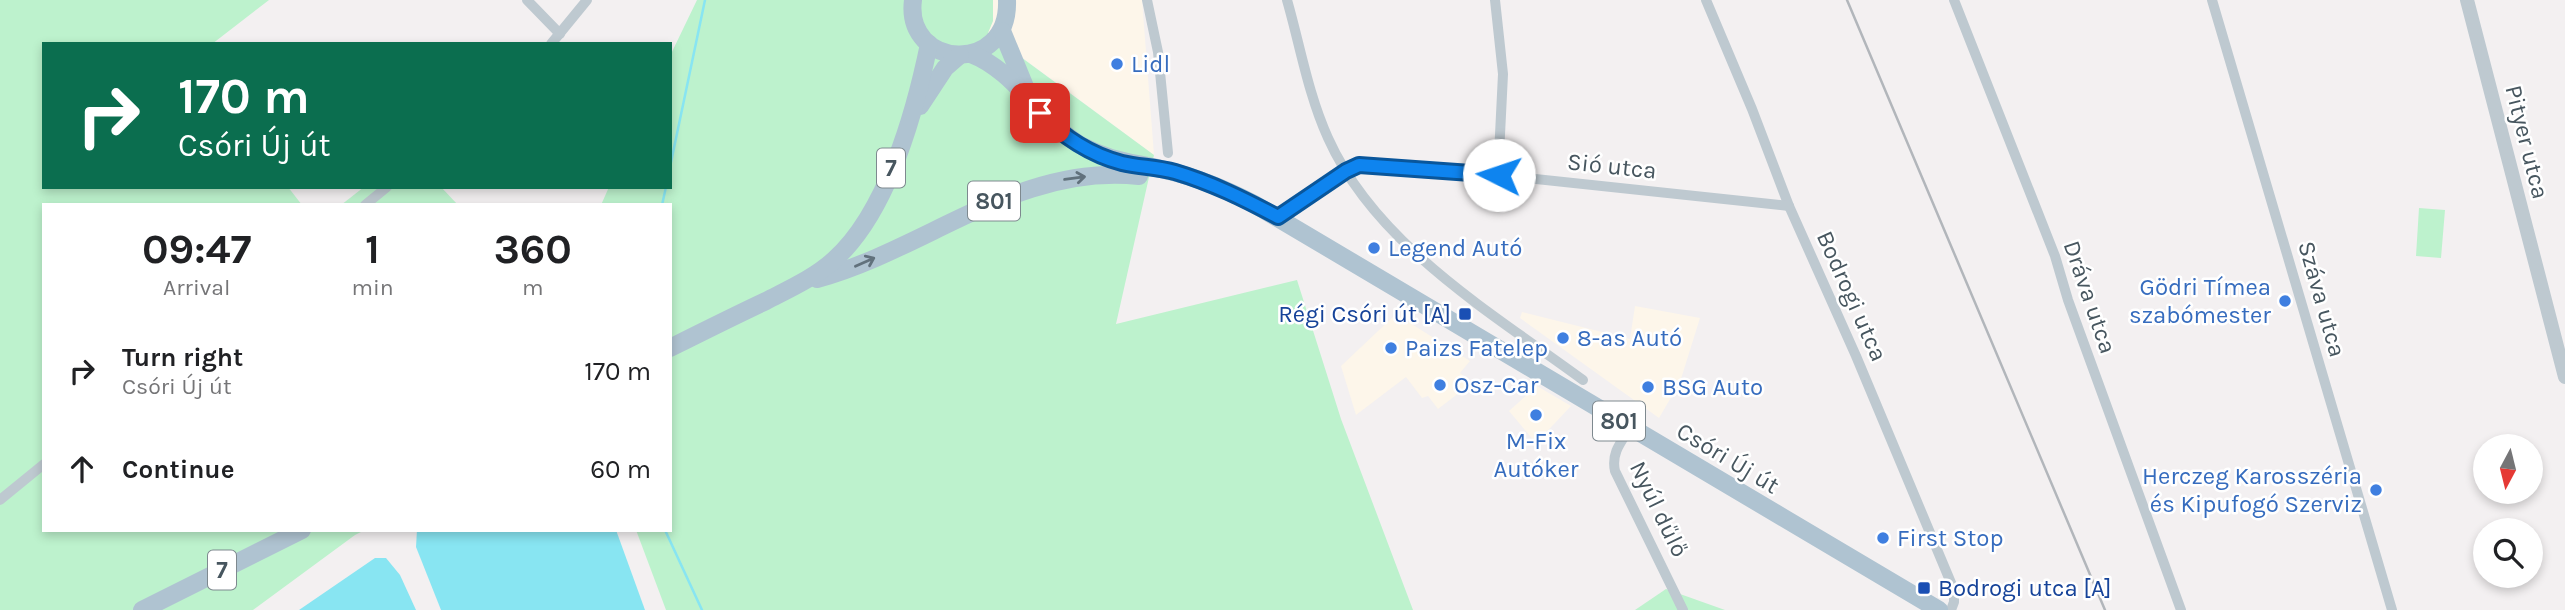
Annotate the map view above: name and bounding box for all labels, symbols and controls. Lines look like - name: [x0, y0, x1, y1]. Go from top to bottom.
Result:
- place label: Lidl: [1131, 50, 1170, 78]
- marker: Lidl: [1109, 56, 1125, 72]
- text: 170 m: [178, 68, 310, 125]
- icon: right: [63, 70, 154, 161]
- street label: Pityer utca: [2499, 82, 2555, 202]
- pin: [1010, 83, 1070, 143]
- icon: arrive: [1021, 94, 1059, 132]
- text: Csóri Új út: [178, 127, 331, 164]
- position arrow: [1462, 138, 1536, 212]
- street label: Sió utca: [1566, 147, 1658, 185]
- road number: 7: [877, 148, 905, 188]
- one-way arrow: [1063, 171, 1086, 184]
- road number: 801: [968, 182, 1020, 220]
- text: 09:47: [142, 224, 251, 274]
- text: 1: [365, 224, 380, 274]
- text: 360: [494, 224, 572, 274]
- street label: Bodrogi utca: [1811, 227, 1893, 365]
- place label: Legend Autó: [1388, 234, 1522, 262]
- street label: Dráva utca: [2058, 237, 2122, 357]
- street label: Száva utca: [2292, 238, 2352, 360]
- marker: Legend Autó: [1366, 240, 1382, 256]
- one-way arrow: [854, 255, 875, 268]
- place label: Gödri Tímea szabómester: [2129, 273, 2271, 329]
- text: Arrival: [163, 274, 230, 301]
- text: min: [351, 274, 394, 301]
- text: m: [522, 274, 544, 301]
- marker: Gödri Tímea szabómester: [2277, 293, 2293, 309]
- place label: Régi Csóri út [A]: [1278, 300, 1451, 328]
- marker: Régi Csóri út [A]: [1457, 306, 1473, 322]
- place label: 8-as Autó: [1577, 324, 1682, 352]
- marker: 8-as Autó: [1555, 330, 1571, 346]
- place label: Paizs Fatelep: [1405, 334, 1548, 362]
- marker: Paizs Fatelep: [1383, 340, 1399, 356]
- text: Turn right: [122, 342, 243, 373]
- icon: right: [63, 352, 101, 390]
- text: 170 m: [584, 356, 651, 387]
- place label: Osz-Car: [1454, 371, 1539, 399]
- text: Csóri Új út: [122, 373, 232, 400]
- place label: BSG Auto: [1662, 373, 1763, 401]
- marker: Osz-Car: [1432, 377, 1448, 393]
- marker: BSG Auto: [1640, 379, 1656, 395]
- road number: 801: [1593, 402, 1645, 440]
- marker: M-Fix Autóker: [1528, 407, 1544, 423]
- street label: Csóri Új út: [1672, 416, 1785, 499]
- place label: M-Fix Autóker: [1494, 427, 1579, 483]
- north arrow: [2473, 434, 2543, 504]
- map controls: [2473, 434, 2543, 588]
- icon: ahead: [63, 450, 101, 488]
- text: Continue: [122, 454, 234, 485]
- text: 60 m: [590, 454, 651, 485]
- street label: Nyúl dűlő: [1624, 457, 1694, 561]
- place label: Herczeg Karosszéria és Kipufogó Szerviz: [2142, 462, 2362, 518]
- marker: Herczeg Karosszéria és Kipufogó Szerviz: [2368, 482, 2384, 498]
- button: search: [2473, 518, 2543, 588]
- place label: First Stop: [1897, 524, 2003, 552]
- marker: First Stop: [1875, 530, 1891, 546]
- road number: 7: [208, 550, 236, 590]
- place label: Bodrogi utca [A]: [1938, 574, 2112, 602]
- marker: Bodrogi utca [A]: [1916, 580, 1932, 596]

